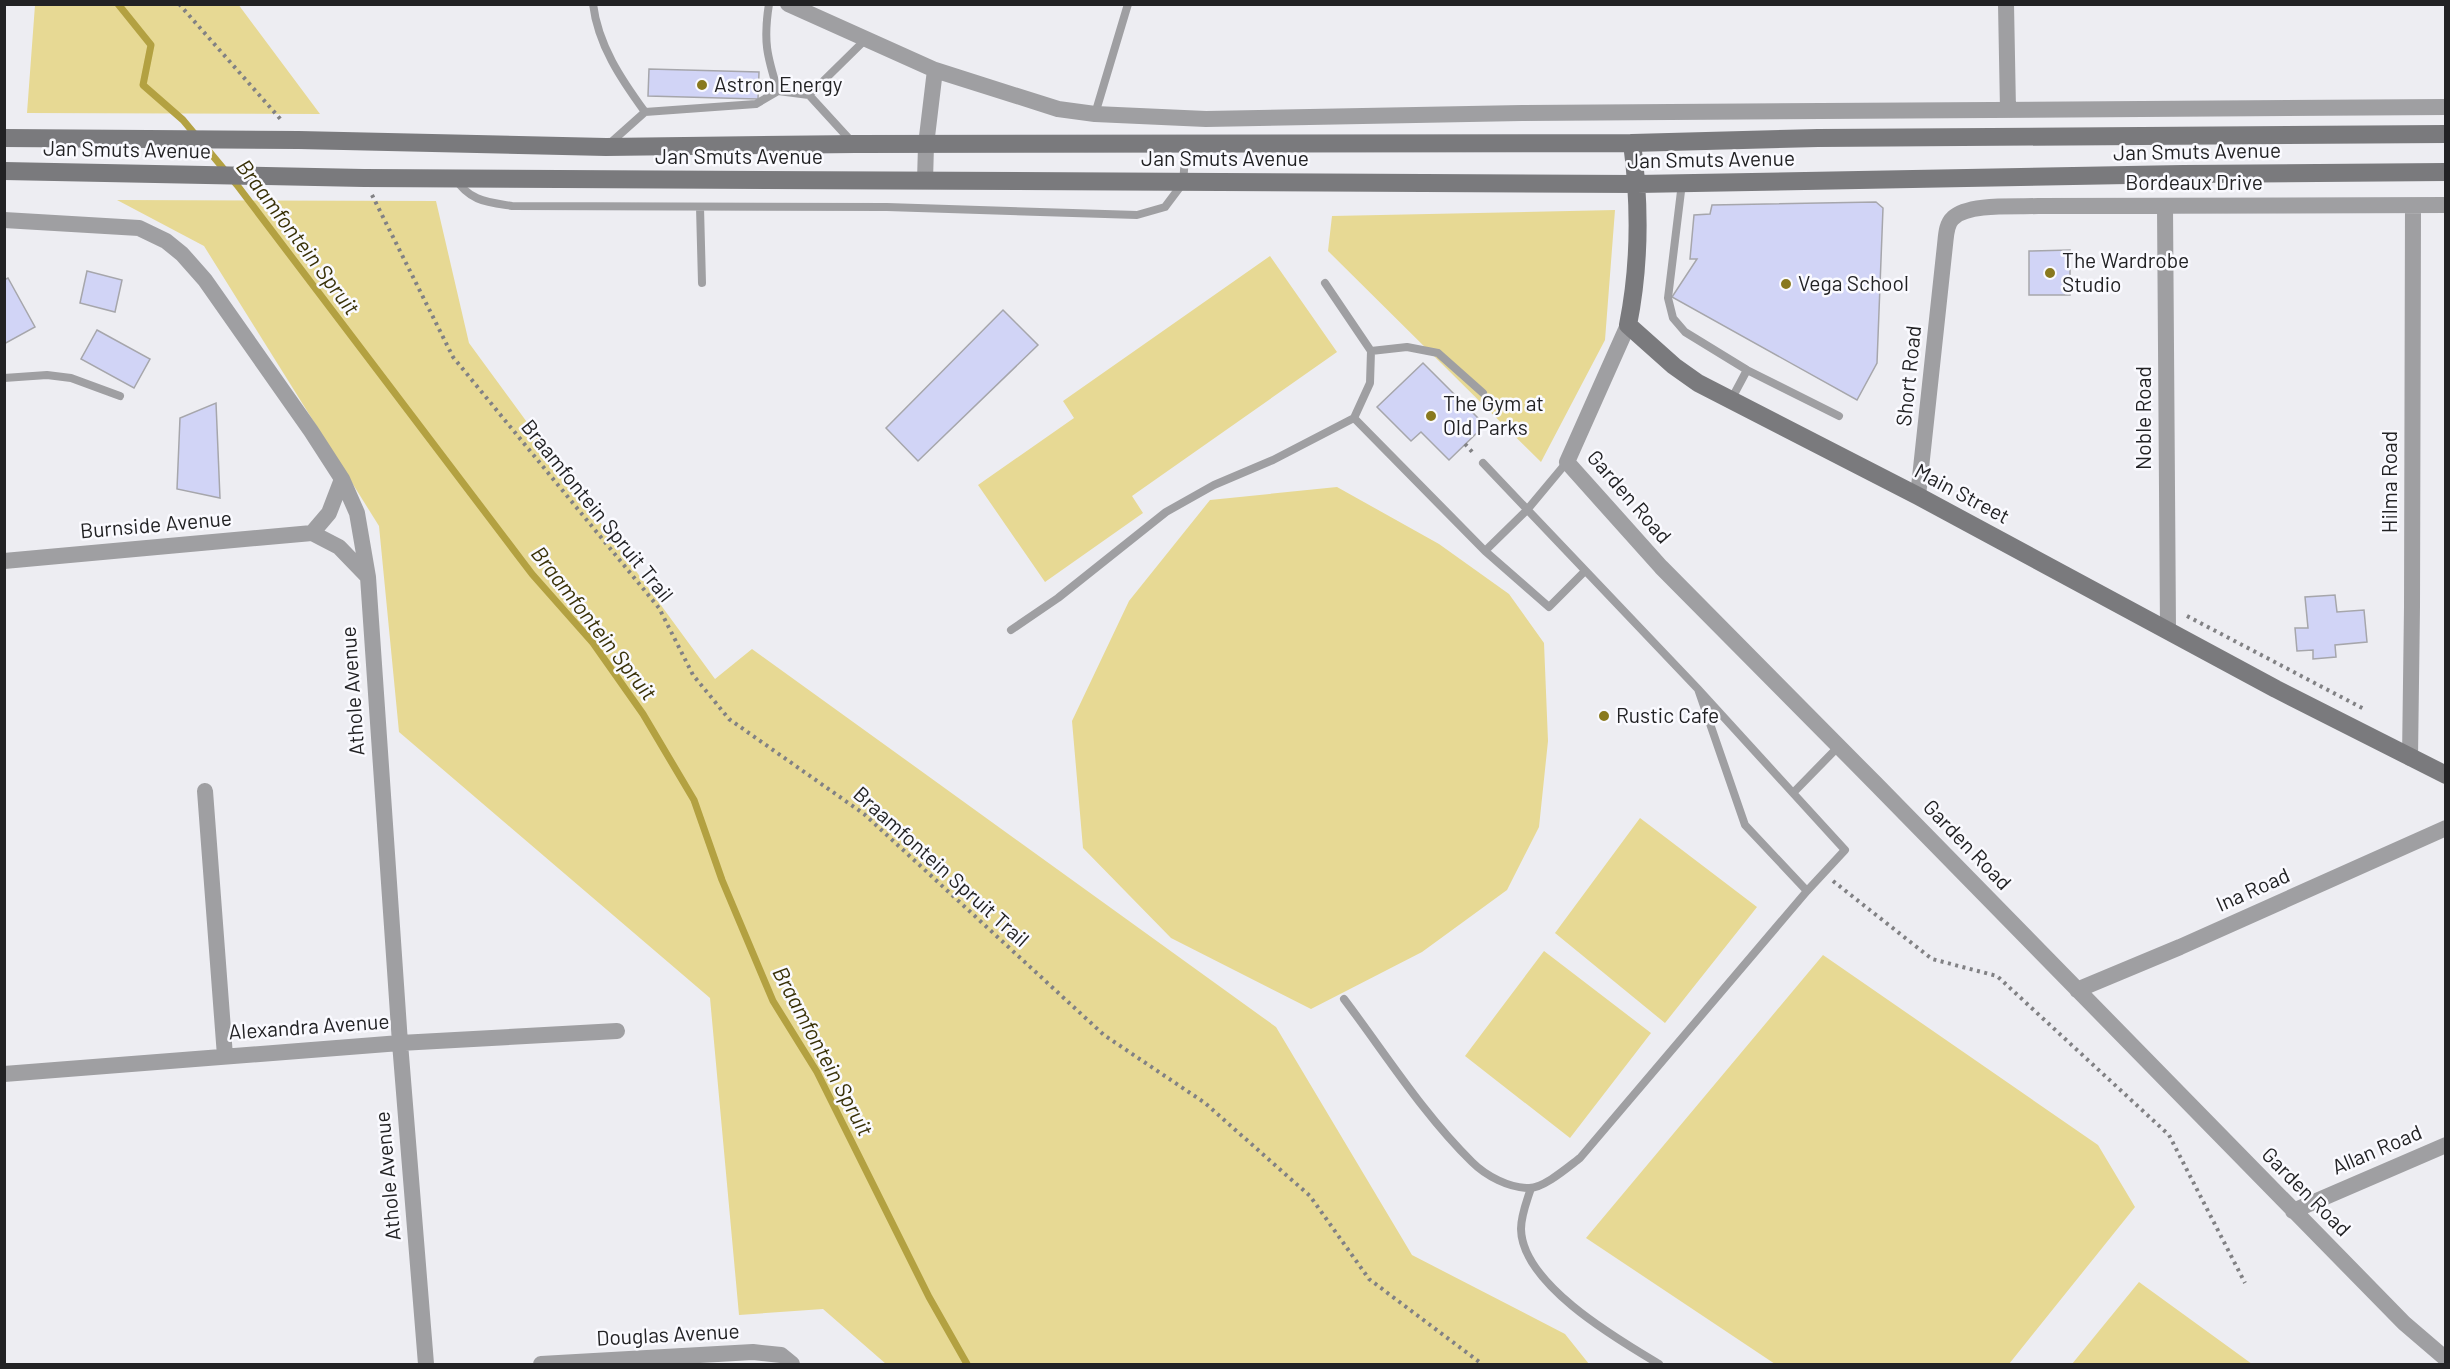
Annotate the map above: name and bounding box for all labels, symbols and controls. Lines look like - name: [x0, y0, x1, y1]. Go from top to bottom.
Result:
- place label: Astron Energy: [714, 71, 843, 96]
- marker: Astron Energy: [695, 78, 709, 92]
- street label: Jan Smuts Avenue: [43, 135, 211, 162]
- street label: Jan Smuts Avenue: [2113, 137, 2281, 164]
- street label: Jan Smuts Avenue: [655, 143, 823, 168]
- street label: Jan Smuts Avenue: [1141, 145, 1309, 170]
- street label: Jan Smuts Avenue: [1627, 145, 1795, 172]
- water label: Braamfontein Spruit: [232, 153, 366, 320]
- street label: Bordeaux Drive: [2125, 169, 2263, 194]
- place label: The Wardrobe Studio: [2062, 247, 2189, 296]
- marker: The Wardrobe Studio: [2043, 266, 2057, 280]
- place label: Vega School: [1798, 270, 1909, 295]
- marker: Vega School: [1779, 277, 1793, 291]
- street label: Short Road: [1890, 324, 1925, 427]
- street label: Noble Road: [2130, 366, 2155, 470]
- place label: The Gym at Old Parks: [1443, 390, 1544, 439]
- marker: The Gym at Old Parks: [1424, 409, 1438, 423]
- street label: Braamfontein Spruit Trail: [517, 414, 679, 606]
- street label: Hilma Road: [2376, 431, 2401, 533]
- street label: Garden Road: [1583, 444, 1677, 548]
- street label: Main Street: [1911, 457, 2014, 528]
- street label: Burnside Avenue: [79, 504, 233, 543]
- water label: Braamfontein Spruit: [527, 540, 663, 705]
- street label: Athole Avenue: [335, 626, 368, 757]
- place label: Rustic Cafe: [1616, 702, 1719, 727]
- marker: Rustic Cafe: [1597, 709, 1611, 723]
- street label: Braamfontein Spruit Trail: [849, 780, 1035, 951]
- street label: Garden Road: [1919, 794, 2017, 894]
- street label: Ina Road: [2212, 861, 2293, 916]
- water label: Braamfontein Spruit: [768, 961, 880, 1140]
- street label: Alexandra Avenue: [228, 1007, 390, 1044]
- street label: Athole Avenue: [368, 1110, 405, 1242]
- street label: Allan Road: [2328, 1119, 2425, 1179]
- street label: Garden Road: [2257, 1141, 2357, 1241]
- street label: Douglas Avenue: [596, 1317, 740, 1350]

